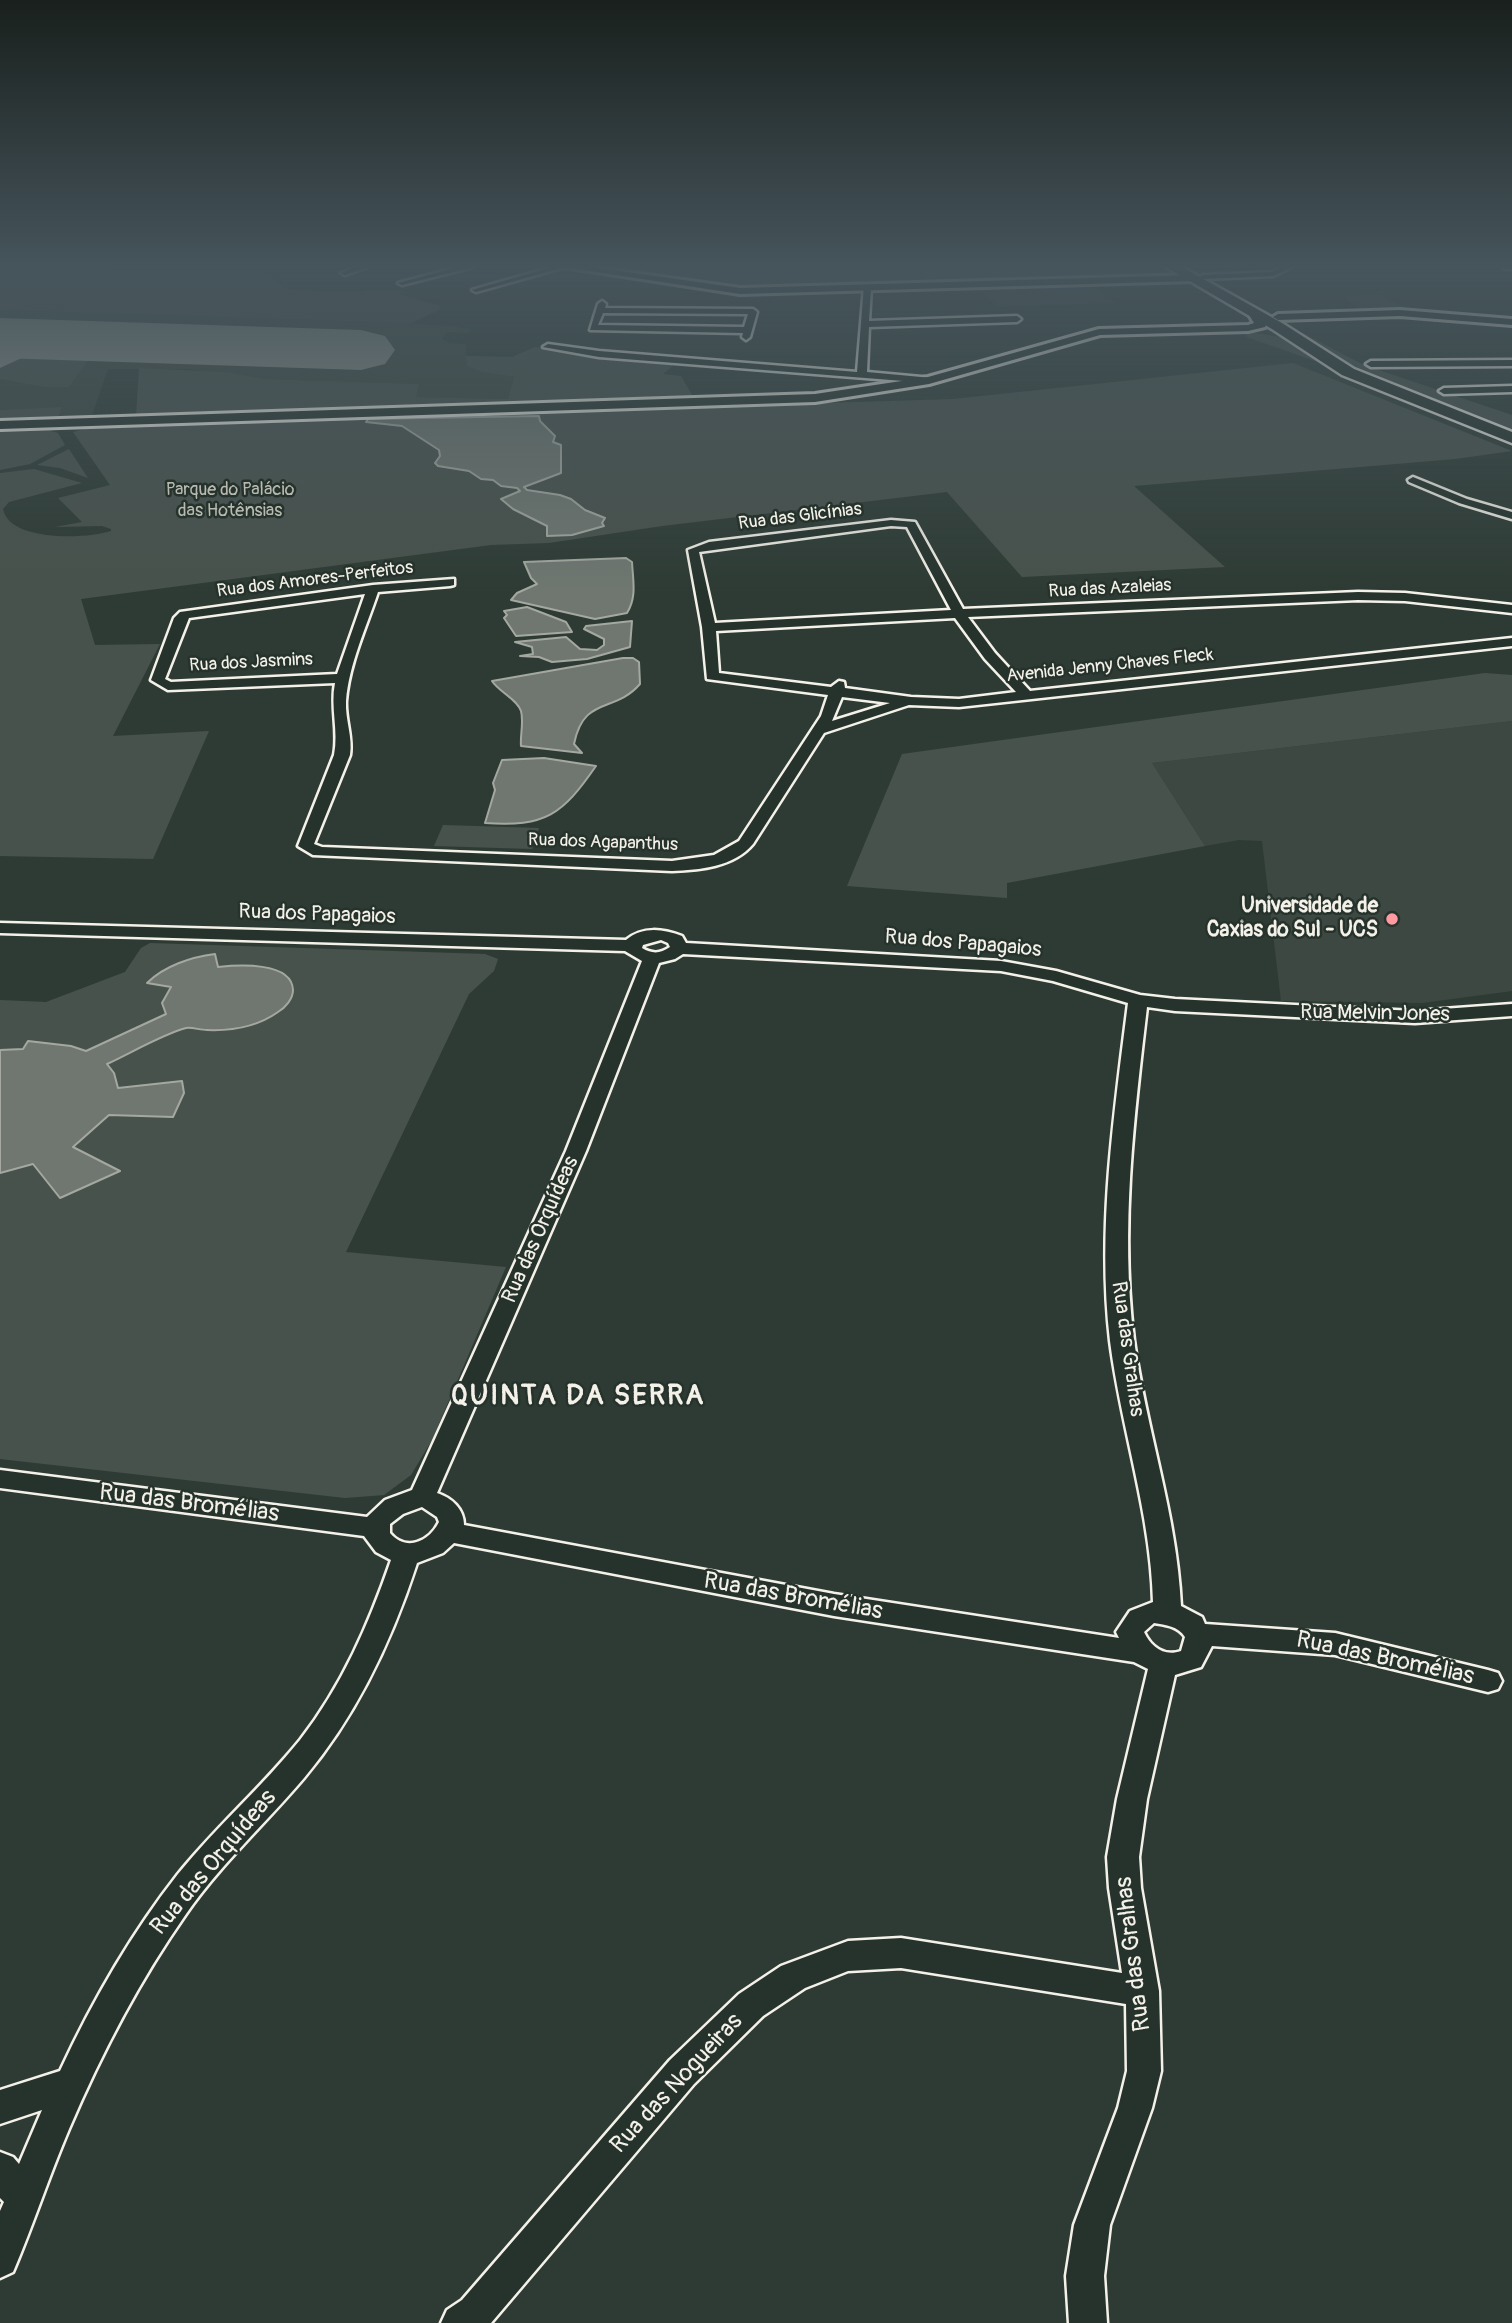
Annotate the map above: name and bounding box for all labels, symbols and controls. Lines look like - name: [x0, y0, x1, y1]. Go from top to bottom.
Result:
- park label: Parque do Palácio das Hotênsias: [166, 479, 294, 522]
- street label: Rua das Glicínias: [737, 499, 863, 535]
- street label: Rua dos Amores-Perfeitos: [216, 557, 414, 603]
- street label: Rua das Azaleias: [1048, 575, 1172, 603]
- street label: Avenida Jenny Chaves Fleck: [1005, 644, 1215, 688]
- street label: Rua dos Jasmins: [189, 649, 313, 677]
- street label: Rua dos Agapanthus: [528, 830, 678, 856]
- place label: Universidade de Caxias do Sul - UCS: [1207, 894, 1378, 944]
- street label: Rua dos Papagaios: [238, 900, 396, 930]
- marker: Universidade de Caxias do Sul - UCS: [1384, 911, 1400, 927]
- street label: Rua dos Papagaios: [884, 925, 1042, 963]
- street label: Rua Melvin Jones: [1300, 1000, 1450, 1028]
- street label: Rua das Orquídeas: [497, 1153, 585, 1307]
- street label: Rua das Gralhas: [1105, 1280, 1149, 1418]
- district label: QUINTA DA SERRA: [453, 1380, 703, 1414]
- street label: Rua das Bromélias: [97, 1479, 281, 1529]
- street label: Rua das Bromélias: [701, 1567, 885, 1627]
- street label: Rua das Bromélias: [1293, 1626, 1477, 1692]
- street label: Rua das Orquídeas: [145, 1785, 283, 1941]
- street label: Rua das Gralhas: [1110, 1875, 1158, 2033]
- street label: Rua das Nogueiras: [605, 2008, 749, 2160]

